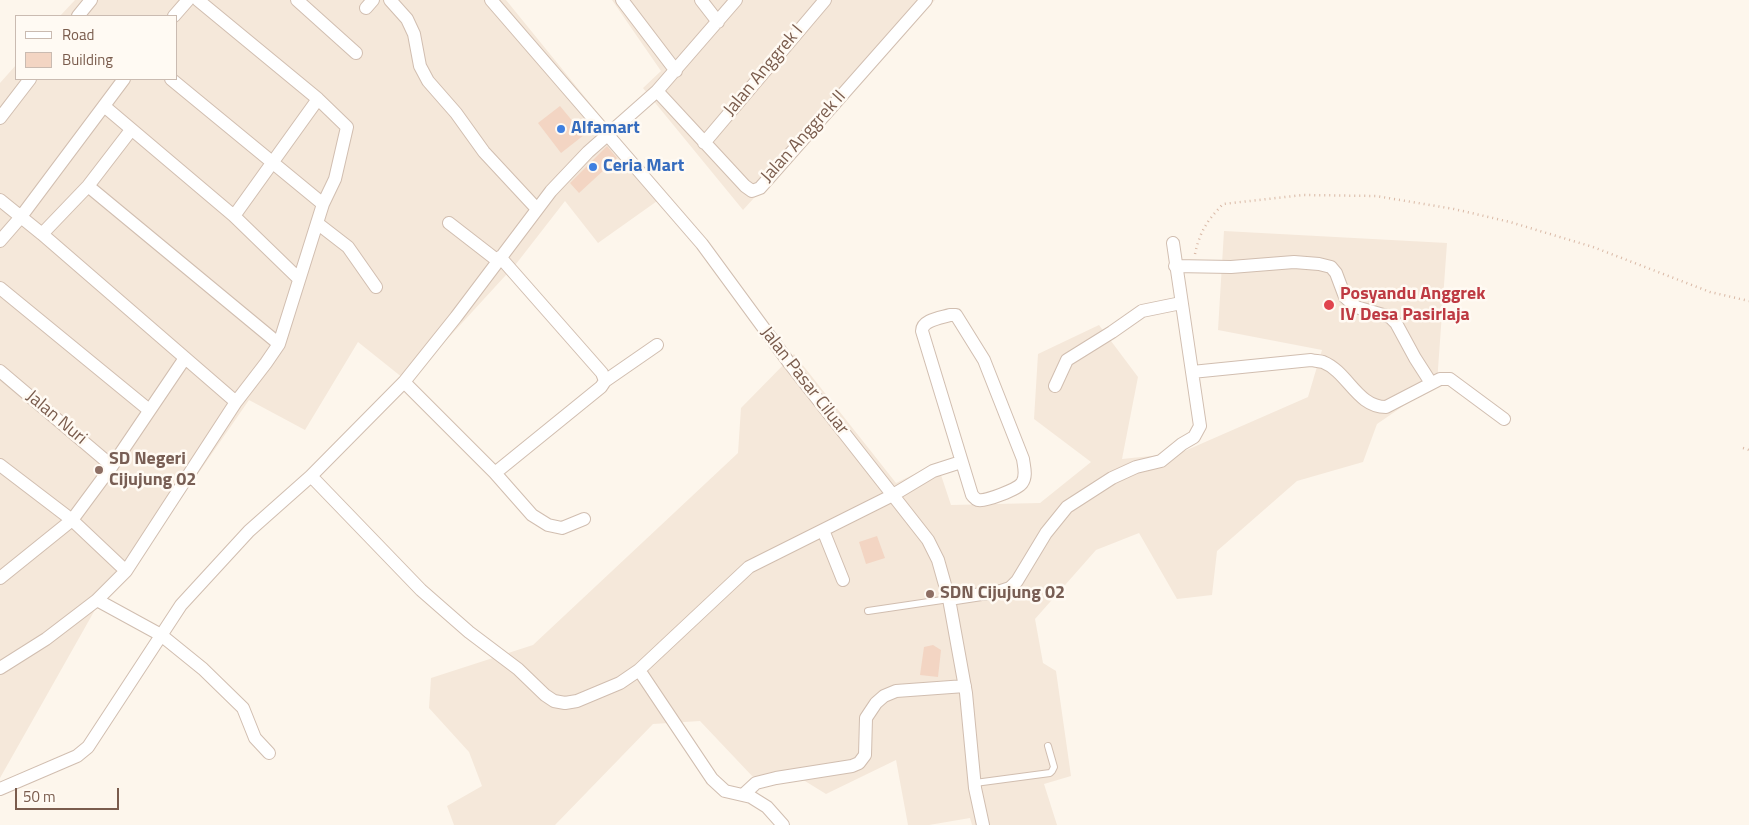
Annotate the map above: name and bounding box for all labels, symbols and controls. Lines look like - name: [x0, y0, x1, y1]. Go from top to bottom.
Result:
- legend: [15, 15, 178, 80]
- street label: Jalan Anggrek I: [720, 21, 808, 121]
- text: Road: [62, 23, 94, 46]
- text: Building: [62, 48, 113, 71]
- street label: Jalan Anggrek II: [757, 86, 851, 188]
- place label: Alfamart: [571, 118, 640, 140]
- marker: Alfamart: [555, 123, 567, 135]
- place label: Ceria Mart: [603, 156, 684, 178]
- marker: Ceria Mart: [587, 161, 599, 173]
- place label: Posyandu Anggrek IV Desa Pasirlaja: [1340, 284, 1486, 326]
- marker: Posyandu Anggrek IV Desa Pasirlaja: [1322, 298, 1336, 312]
- street label: Jalan Pasar Ciluar: [755, 323, 853, 439]
- street label: Jalan Nuri: [21, 386, 91, 450]
- place label: SD Negeri Cijujung 02: [109, 449, 196, 492]
- marker: SD Negeri Cijujung 02: [93, 464, 105, 476]
- place label: SDN Cijujung 02: [940, 583, 1065, 605]
- marker: SDN Cijujung 02: [924, 588, 936, 600]
- scale bar: [18, 778, 121, 810]
- text: 50 m: [23, 785, 56, 808]

